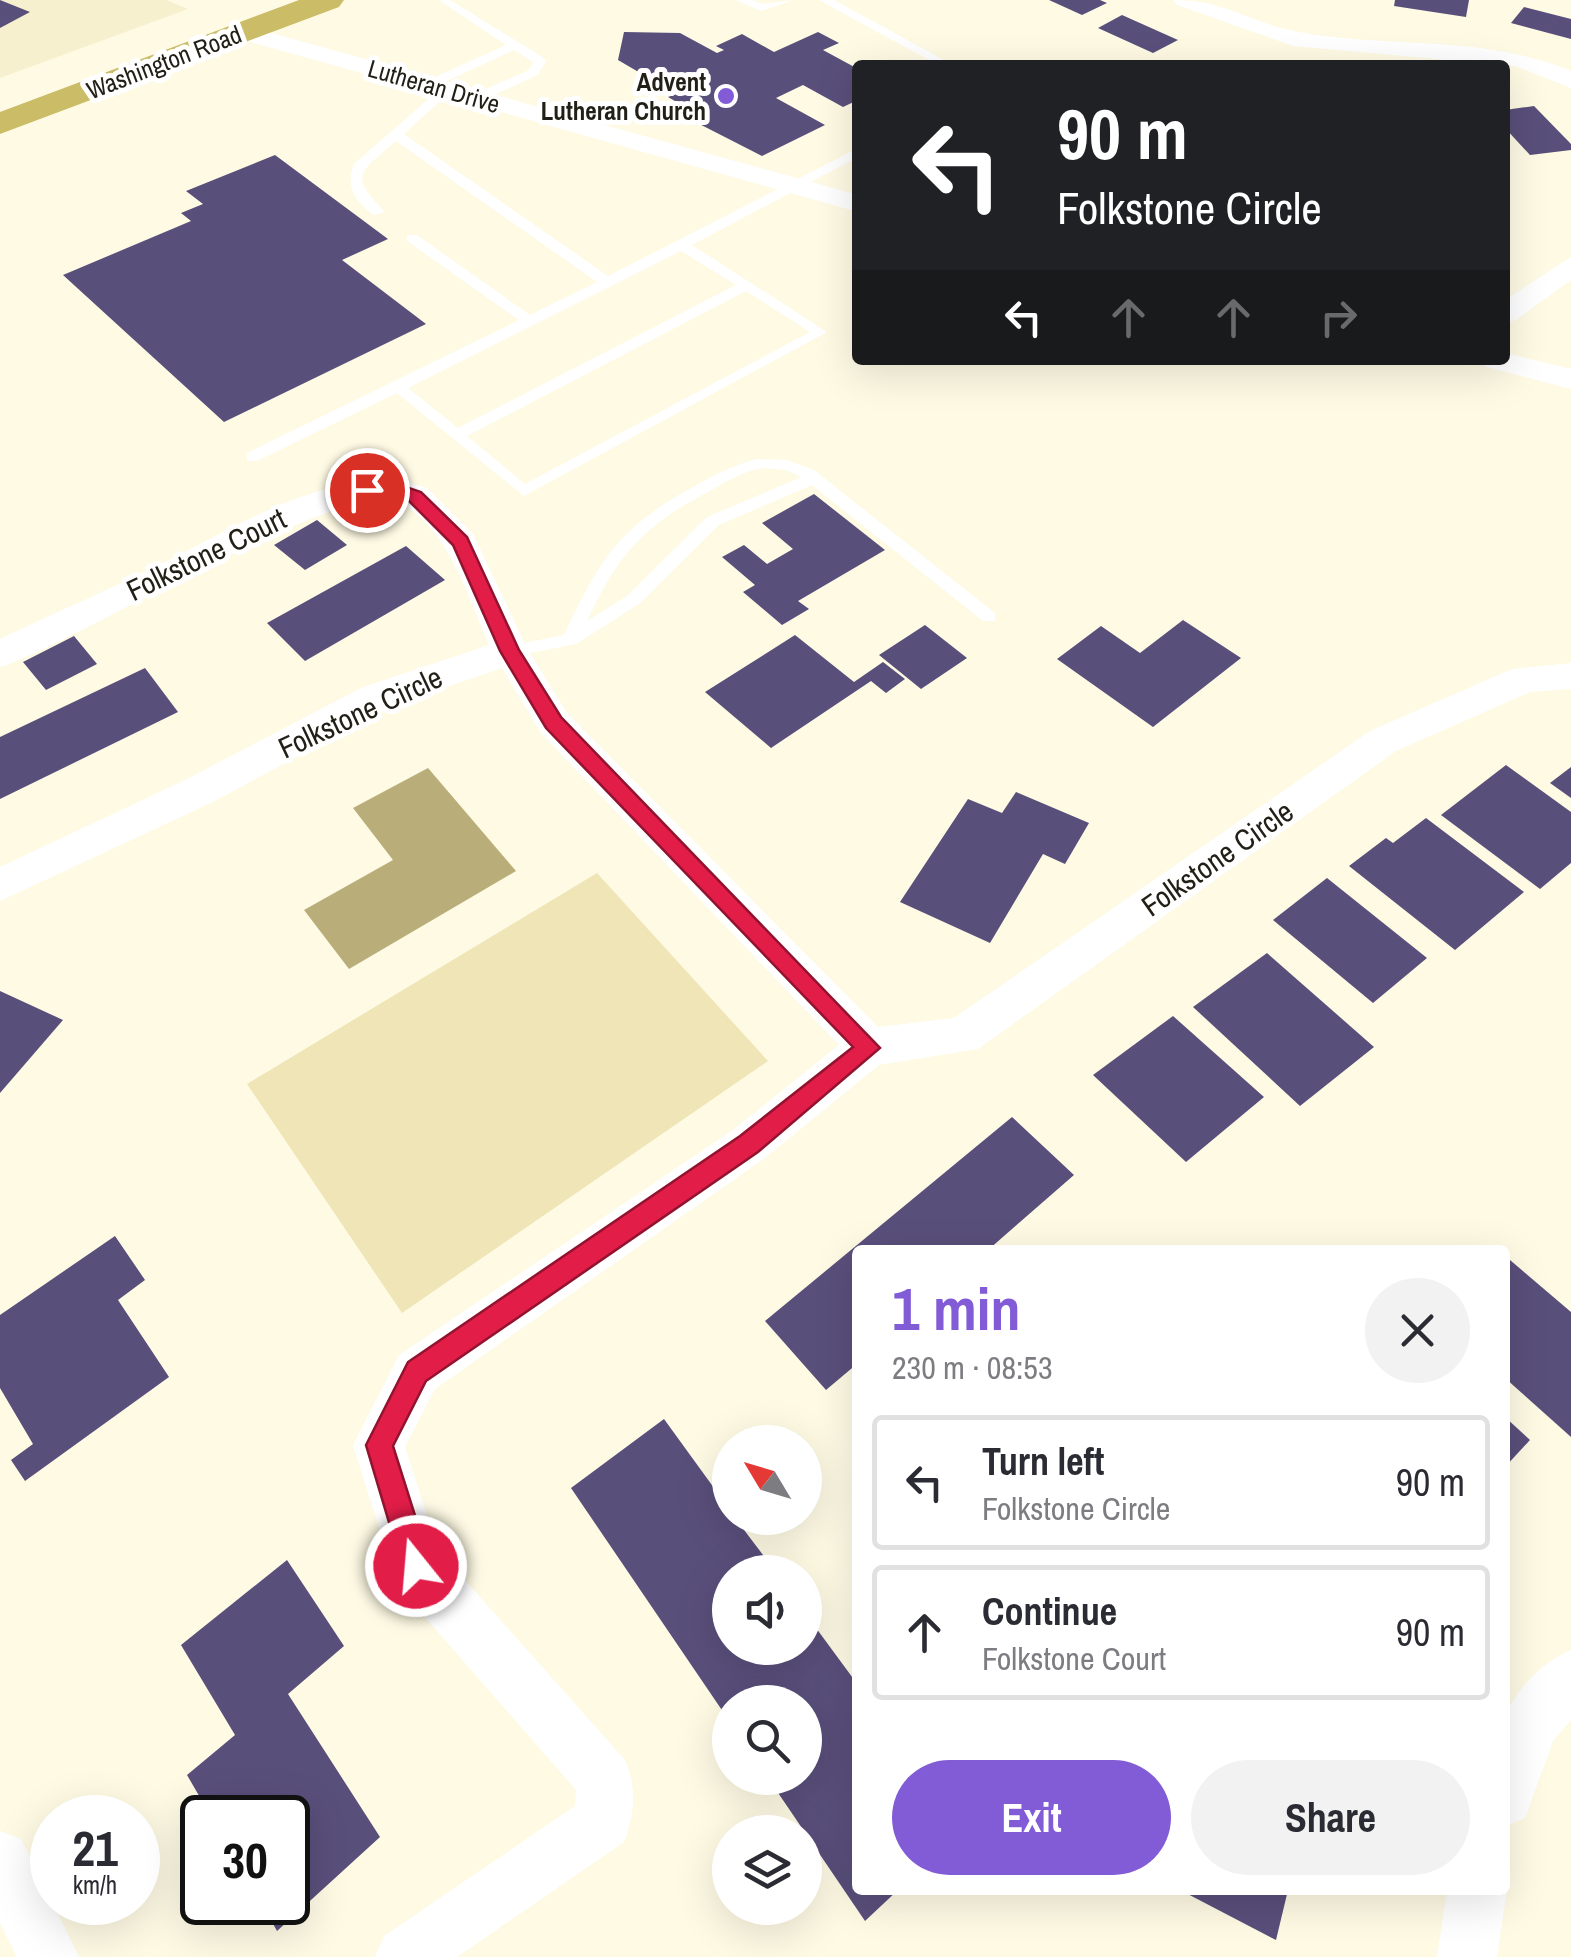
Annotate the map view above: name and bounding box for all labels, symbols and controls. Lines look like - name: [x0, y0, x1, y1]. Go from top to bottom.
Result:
- street label: Washington Road: [82, 17, 246, 107]
- street label: Lutheran Drive: [364, 51, 504, 121]
- place label: Advent Lutheran Church: [541, 65, 706, 128]
- marker: Advent Lutheran Church: [715, 85, 737, 107]
- text: 90 m: [1057, 87, 1188, 181]
- icon: left: [892, 100, 1022, 230]
- text: Folkstone Circle: [1057, 177, 1322, 238]
- icon: left: [996, 290, 1051, 345]
- icon: ahead: [1101, 290, 1156, 345]
- icon: ahead: [1206, 290, 1261, 345]
- icon: right: [1311, 290, 1366, 345]
- pin: [325, 448, 410, 533]
- icon: arrive: [340, 463, 395, 518]
- street label: Folkstone Court: [120, 498, 292, 610]
- street label: Folkstone Circle: [272, 657, 448, 767]
- street label: Folkstone Circle: [1133, 791, 1301, 925]
- text: 1 min: [892, 1268, 1021, 1349]
- button: close: [1365, 1278, 1470, 1383]
- text: 230 m · 08:53: [892, 1346, 1052, 1389]
- north arrow: [712, 1425, 822, 1535]
- map controls: [712, 1425, 822, 1925]
- text: Turn left: [982, 1436, 1104, 1487]
- icon: left: [897, 1455, 952, 1510]
- text: 90 m: [1396, 1457, 1465, 1508]
- text: Folkstone Circle: [982, 1487, 1170, 1530]
- position arrow: [364, 1514, 468, 1618]
- button: sound: [712, 1555, 822, 1665]
- text: Continue: [982, 1586, 1117, 1637]
- icon: ahead: [897, 1605, 952, 1660]
- text: 90 m: [1396, 1607, 1465, 1658]
- text: Folkstone Court: [982, 1637, 1166, 1680]
- button: search: [712, 1685, 822, 1795]
- button: Exit: [892, 1760, 1171, 1875]
- button: Share: [1191, 1760, 1470, 1875]
- speed limit sign: 30: [180, 1795, 310, 1925]
- text: 21: [72, 1814, 118, 1882]
- button: layers: [712, 1815, 822, 1925]
- text: km/h: [73, 1868, 117, 1902]

